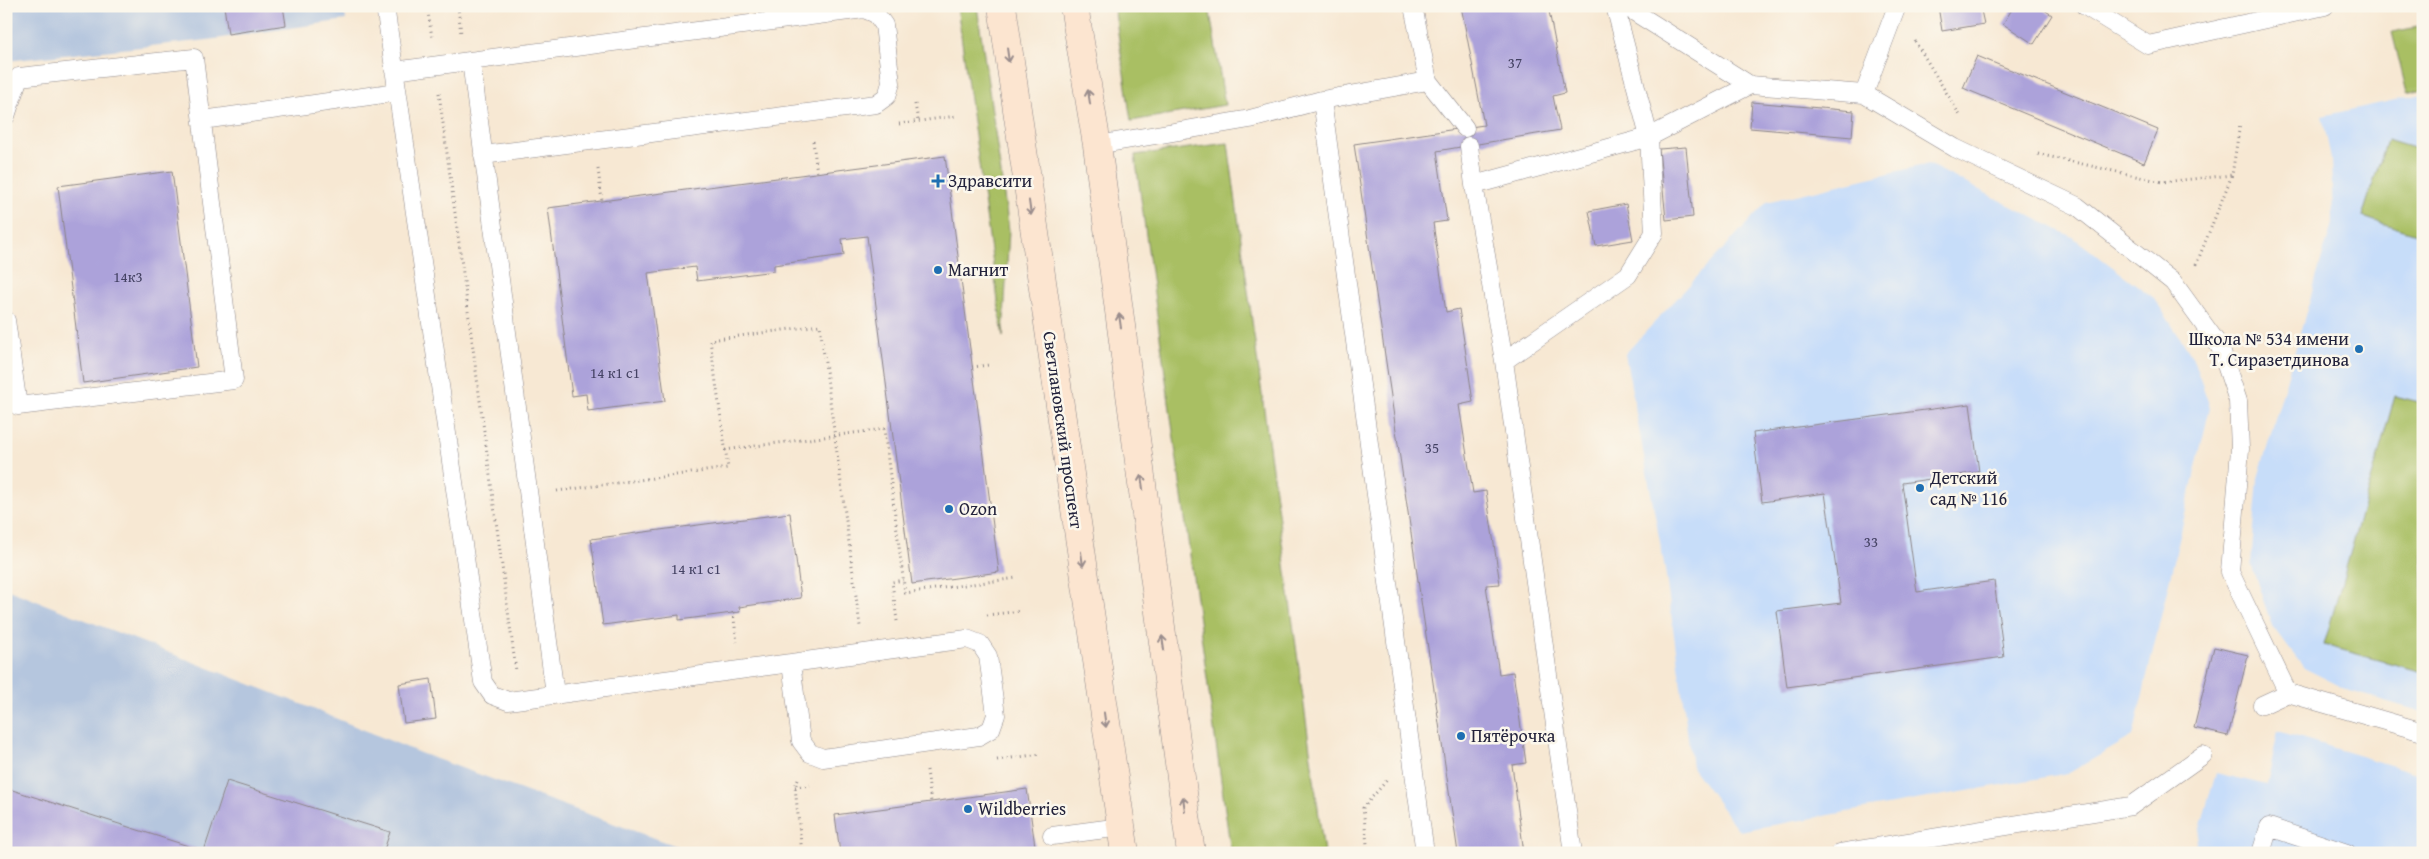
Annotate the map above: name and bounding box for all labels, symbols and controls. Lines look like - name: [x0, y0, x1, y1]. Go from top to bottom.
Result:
- one-way arrow: [1003, 46, 1013, 62]
- house number: 37: [1508, 52, 1522, 73]
- one-way arrow: [1083, 90, 1093, 106]
- place label: Здравсити: [948, 167, 1033, 194]
- marker: Здравсити: [932, 175, 944, 187]
- one-way arrow: [1025, 199, 1035, 215]
- place label: Магнит: [948, 256, 1008, 283]
- marker: Магнит: [932, 264, 944, 276]
- house number: 14к3: [113, 266, 143, 287]
- one-way arrow: [1115, 314, 1125, 330]
- place label: Школа № 534 имени Т. Сиразетдинова: [2189, 325, 2349, 373]
- street label: Светлановский проспект: [1036, 329, 1091, 531]
- marker: Школа № 534 имени Т. Сиразетдинова: [2353, 343, 2365, 355]
- house number: 14 к1 с1: [590, 362, 640, 383]
- house number: 35: [1425, 437, 1439, 458]
- place label: Детский сад № 116: [1929, 464, 2007, 512]
- one-way arrow: [1136, 475, 1146, 491]
- marker: Детский сад № 116: [1914, 482, 1926, 494]
- place label: Ozon: [959, 495, 997, 522]
- marker: Ozon: [943, 503, 955, 515]
- house number: 33: [1864, 531, 1878, 552]
- one-way arrow: [1077, 550, 1087, 566]
- house number: 14 к1 с1: [671, 558, 721, 579]
- one-way arrow: [1158, 636, 1168, 652]
- one-way arrow: [1101, 711, 1111, 727]
- place label: Пятёрочка: [1471, 722, 1556, 749]
- marker: Пятёрочка: [1455, 730, 1467, 742]
- place label: Wildberries: [978, 795, 1066, 822]
- one-way arrow: [1179, 797, 1189, 813]
- marker: Wildberries: [962, 803, 974, 815]

